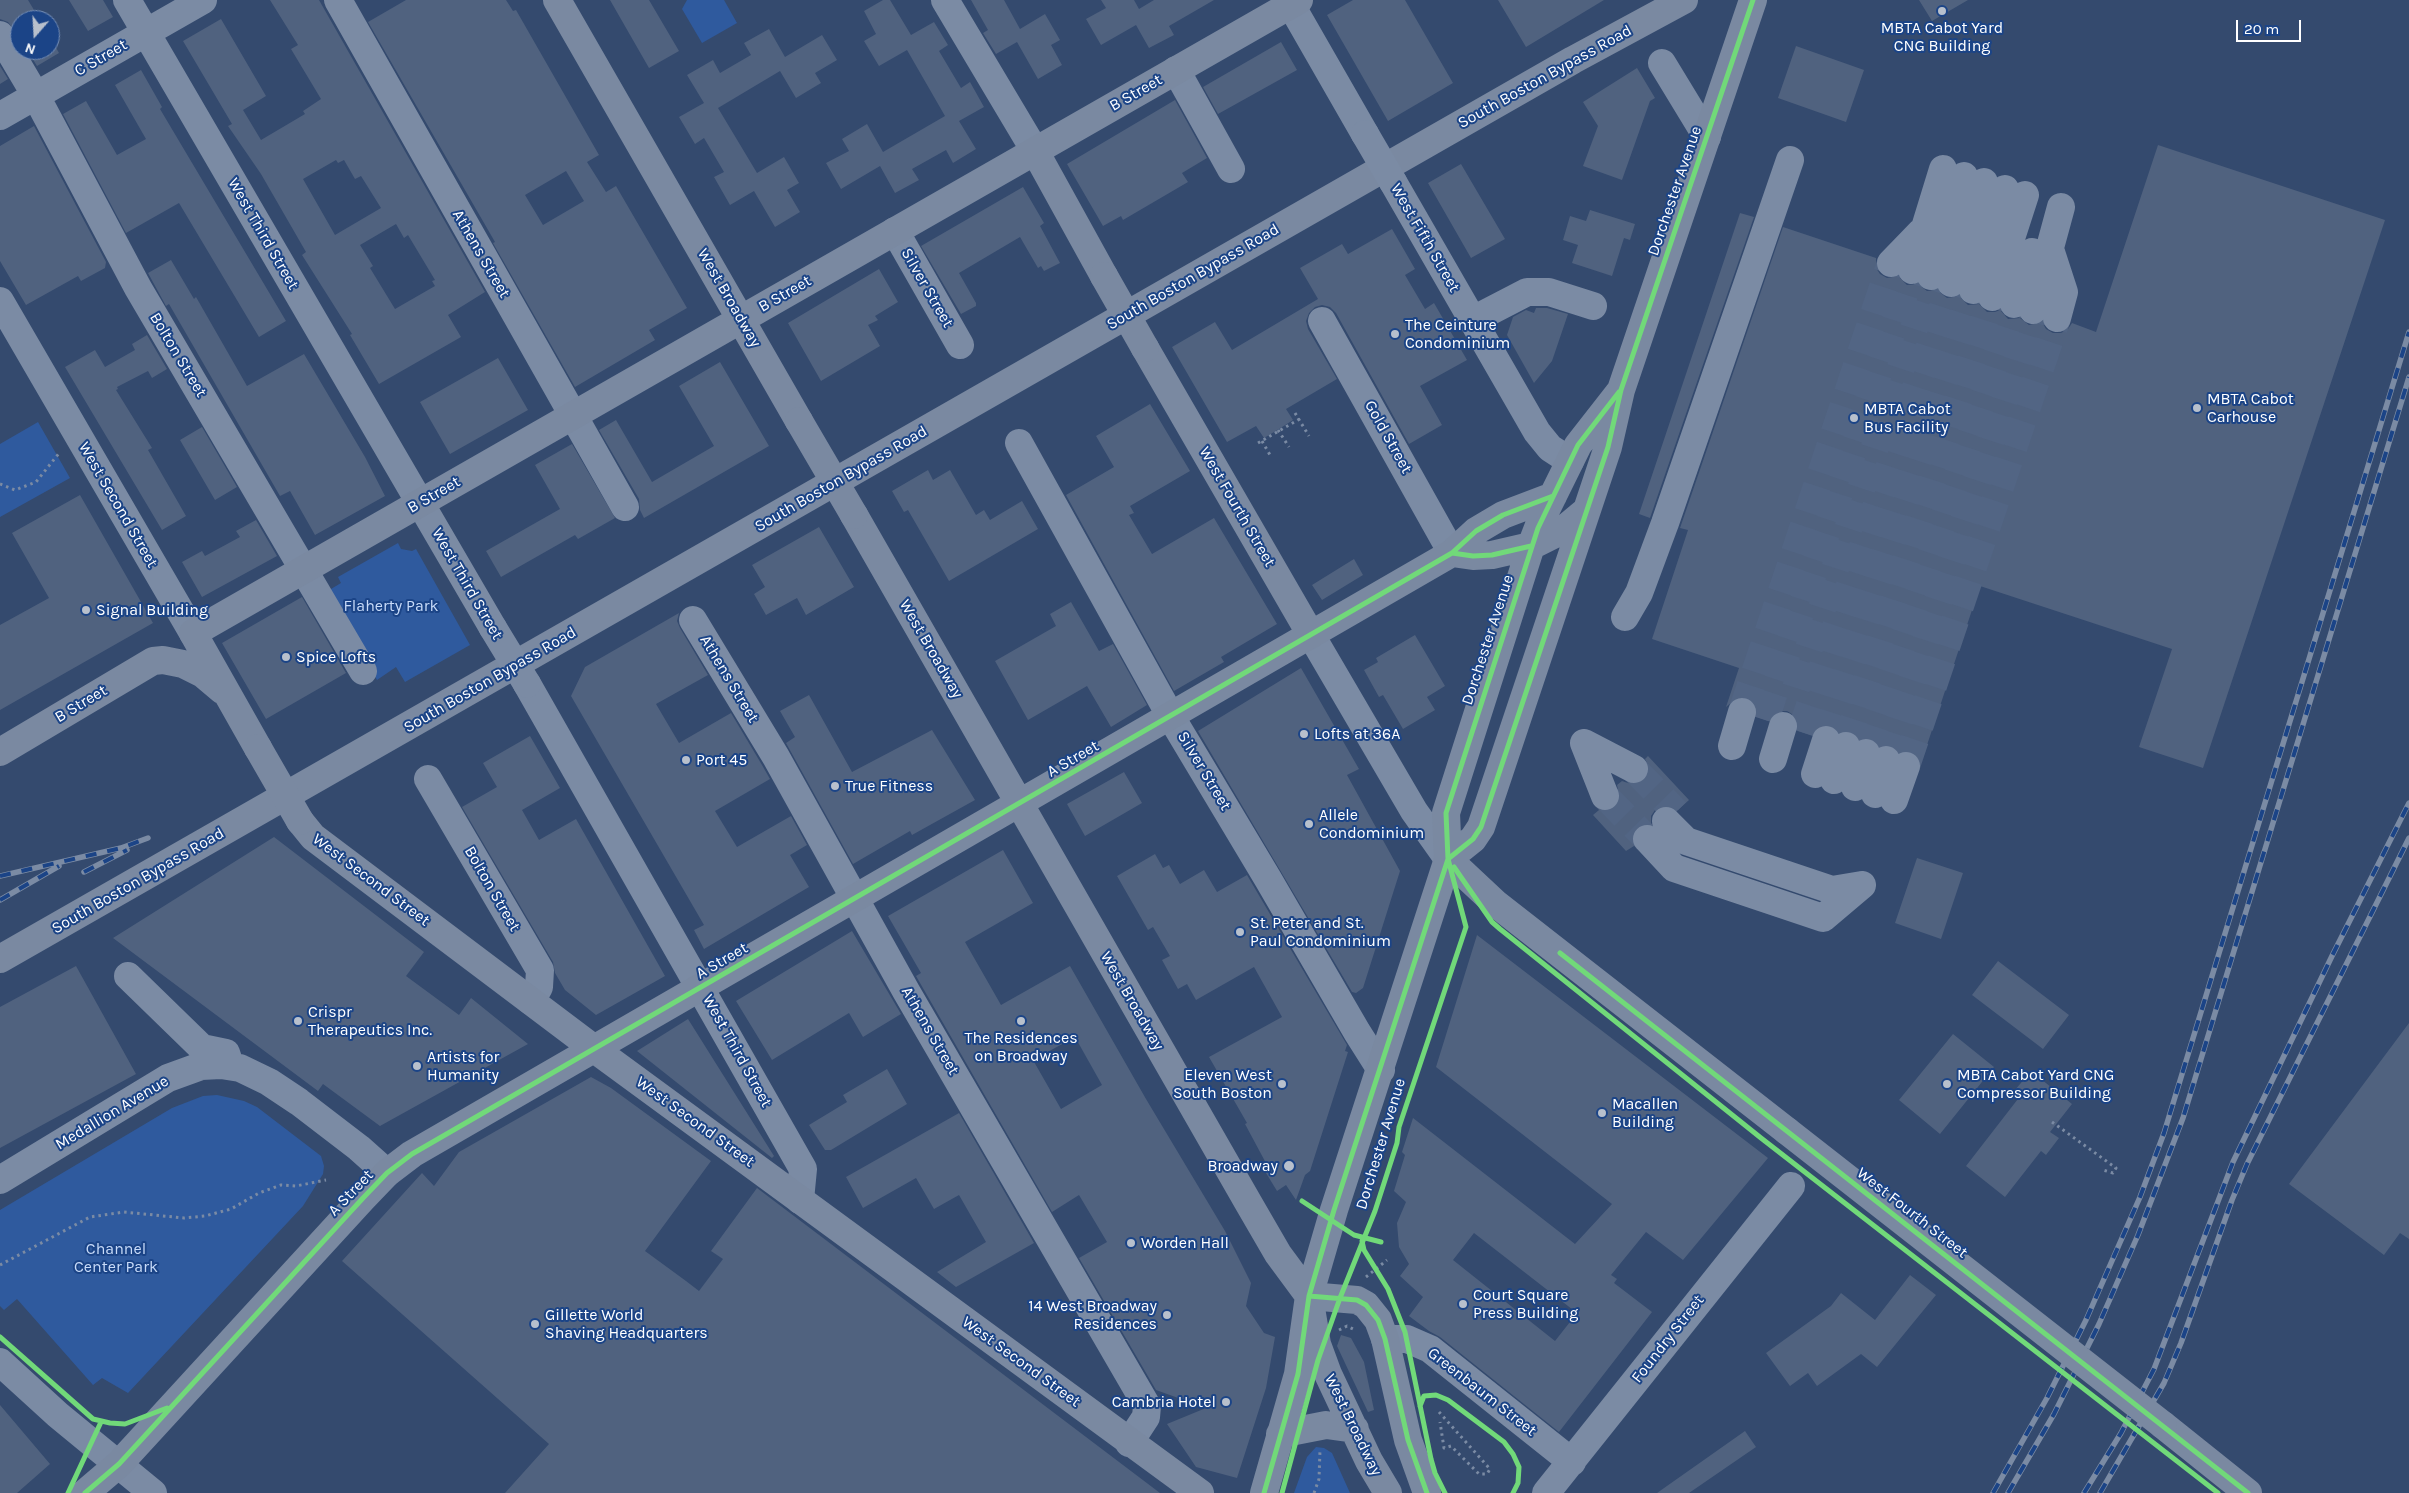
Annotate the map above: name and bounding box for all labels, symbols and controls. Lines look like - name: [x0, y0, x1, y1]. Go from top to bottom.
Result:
- marker: MBTA Cabot Yard CNG Building: [1936, 5, 1948, 17]
- north arrow: [10, 10, 60, 60]
- scale bar: [2239, 10, 2304, 42]
- place label: MBTA Cabot Yard CNG Building: [1881, 18, 2003, 56]
- text: 20 m: [2244, 20, 2279, 38]
- street label: South Boston Bypass Road: [1455, 21, 1635, 133]
- street label: C Street: [71, 35, 131, 81]
- text: N: [23, 39, 38, 58]
- street label: B Street: [1106, 70, 1166, 116]
- street label: Dorchester Avenue: [1644, 124, 1706, 258]
- street label: West Third Street: [223, 175, 303, 293]
- street label: West Fifth Street: [1386, 180, 1464, 296]
- street label: Athens Street: [448, 206, 514, 302]
- street label: South Boston Bypass Road: [1103, 220, 1283, 334]
- street label: West Broadway: [693, 245, 765, 351]
- street label: Silver Street: [897, 245, 957, 331]
- street label: B Street: [755, 271, 815, 317]
- street label: Bolton Street: [145, 309, 211, 401]
- place label: The Ceinture Condominium: [1405, 315, 1510, 353]
- marker: The Ceinture Condominium: [1389, 328, 1401, 340]
- place label: MBTA Cabot Carhouse: [2207, 389, 2294, 427]
- street label: Gold Street: [1360, 397, 1416, 477]
- place label: MBTA Cabot Bus Facility: [1864, 399, 1951, 437]
- marker: MBTA Cabot Carhouse: [2191, 402, 2203, 414]
- marker: MBTA Cabot Bus Facility: [1848, 412, 1860, 424]
- street label: South Boston Bypass Road: [751, 422, 931, 536]
- street label: West Second Street: [74, 439, 162, 571]
- street label: West Fourth Street: [1195, 443, 1279, 571]
- street label: B Street: [404, 472, 464, 518]
- street label: West Third Street: [427, 525, 507, 643]
- street label: Dorchester Avenue: [1458, 572, 1518, 708]
- park label: Flaherty Park: [343, 596, 439, 616]
- street label: West Broadway: [895, 596, 967, 702]
- place label: Signal Building: [96, 600, 208, 620]
- marker: Signal Building: [80, 604, 92, 616]
- street label: South Boston Bypass Road: [400, 623, 580, 737]
- street label: Athens Street: [695, 632, 763, 726]
- place label: Spice Lofts: [296, 647, 376, 667]
- marker: Spice Lofts: [280, 651, 292, 663]
- street label: B Street: [51, 681, 111, 727]
- place label: Lofts at 36A: [1314, 724, 1400, 744]
- street label: Silver Street: [1173, 728, 1235, 814]
- marker: Lofts at 36A: [1298, 728, 1310, 740]
- street label: A Street: [1044, 736, 1102, 782]
- place label: Port 45: [696, 750, 747, 770]
- marker: Port 45: [680, 754, 692, 766]
- place label: True Fitness: [845, 776, 933, 796]
- marker: True Fitness: [829, 780, 841, 792]
- place label: Allele Condominium: [1319, 805, 1424, 843]
- marker: Allele Condominium: [1303, 818, 1315, 830]
- street label: South Boston Bypass Road: [48, 824, 228, 938]
- street label: West Second Street: [309, 830, 433, 930]
- street label: Bolton Street: [460, 843, 524, 935]
- place label: St. Peter and St. Paul Condominium: [1250, 913, 1391, 951]
- marker: St. Peter and St. Paul Condominium: [1234, 926, 1246, 938]
- street label: A Street: [693, 938, 751, 984]
- street label: West Broadway: [1096, 948, 1168, 1054]
- street label: Athens Street: [897, 983, 963, 1079]
- street label: West Third Street: [698, 991, 776, 1111]
- place label: Crispr Therapeutics Inc.: [308, 1002, 432, 1040]
- marker: Crispr Therapeutics Inc.: [292, 1015, 304, 1027]
- marker: The Residences on Broadway: [1015, 1015, 1027, 1027]
- place label: The Residences on Broadway: [964, 1028, 1078, 1066]
- place label: Artists for Humanity: [427, 1047, 499, 1085]
- marker: Artists for Humanity: [411, 1060, 423, 1072]
- place label: Eleven West South Boston: [1173, 1065, 1272, 1103]
- place label: MBTA Cabot Yard CNG Compressor Building: [1957, 1065, 2114, 1103]
- street label: Medallion Avenue: [52, 1072, 172, 1154]
- street label: West Second Street: [632, 1073, 758, 1171]
- street label: Dorchester Avenue: [1352, 1076, 1410, 1212]
- marker: Eleven West South Boston: [1276, 1078, 1288, 1090]
- marker: MBTA Cabot Yard CNG Compressor Building: [1941, 1078, 1953, 1090]
- place label: Macallen Building: [1612, 1094, 1678, 1132]
- marker: Macallen Building: [1596, 1107, 1608, 1119]
- place label: Broadway: [1207, 1156, 1278, 1176]
- marker: Broadway: [1282, 1159, 1296, 1173]
- street label: West Fourth Street: [1853, 1164, 1971, 1262]
- street label: A Street: [324, 1166, 378, 1220]
- place label: Worden Hall: [1141, 1233, 1229, 1253]
- marker: Worden Hall: [1125, 1237, 1137, 1249]
- park label: Channel Center Park: [74, 1239, 158, 1277]
- place label: Court Square Press Building: [1473, 1285, 1578, 1323]
- street label: Foundry Street: [1628, 1291, 1708, 1387]
- place label: 14 West Broadway Residences: [1028, 1296, 1157, 1334]
- marker: Court Square Press Building: [1457, 1298, 1469, 1310]
- place label: Gillette World Shaving Headquarters: [545, 1305, 708, 1343]
- marker: 14 West Broadway Residences: [1161, 1309, 1173, 1321]
- street label: West Second Street: [958, 1313, 1084, 1411]
- marker: Gillette World Shaving Headquarters: [529, 1318, 541, 1330]
- street label: Greenbaum Street: [1424, 1344, 1540, 1440]
- street label: West Broadway: [1320, 1371, 1386, 1479]
- place label: Cambria Hotel: [1112, 1392, 1216, 1412]
- marker: Cambria Hotel: [1220, 1396, 1232, 1408]

